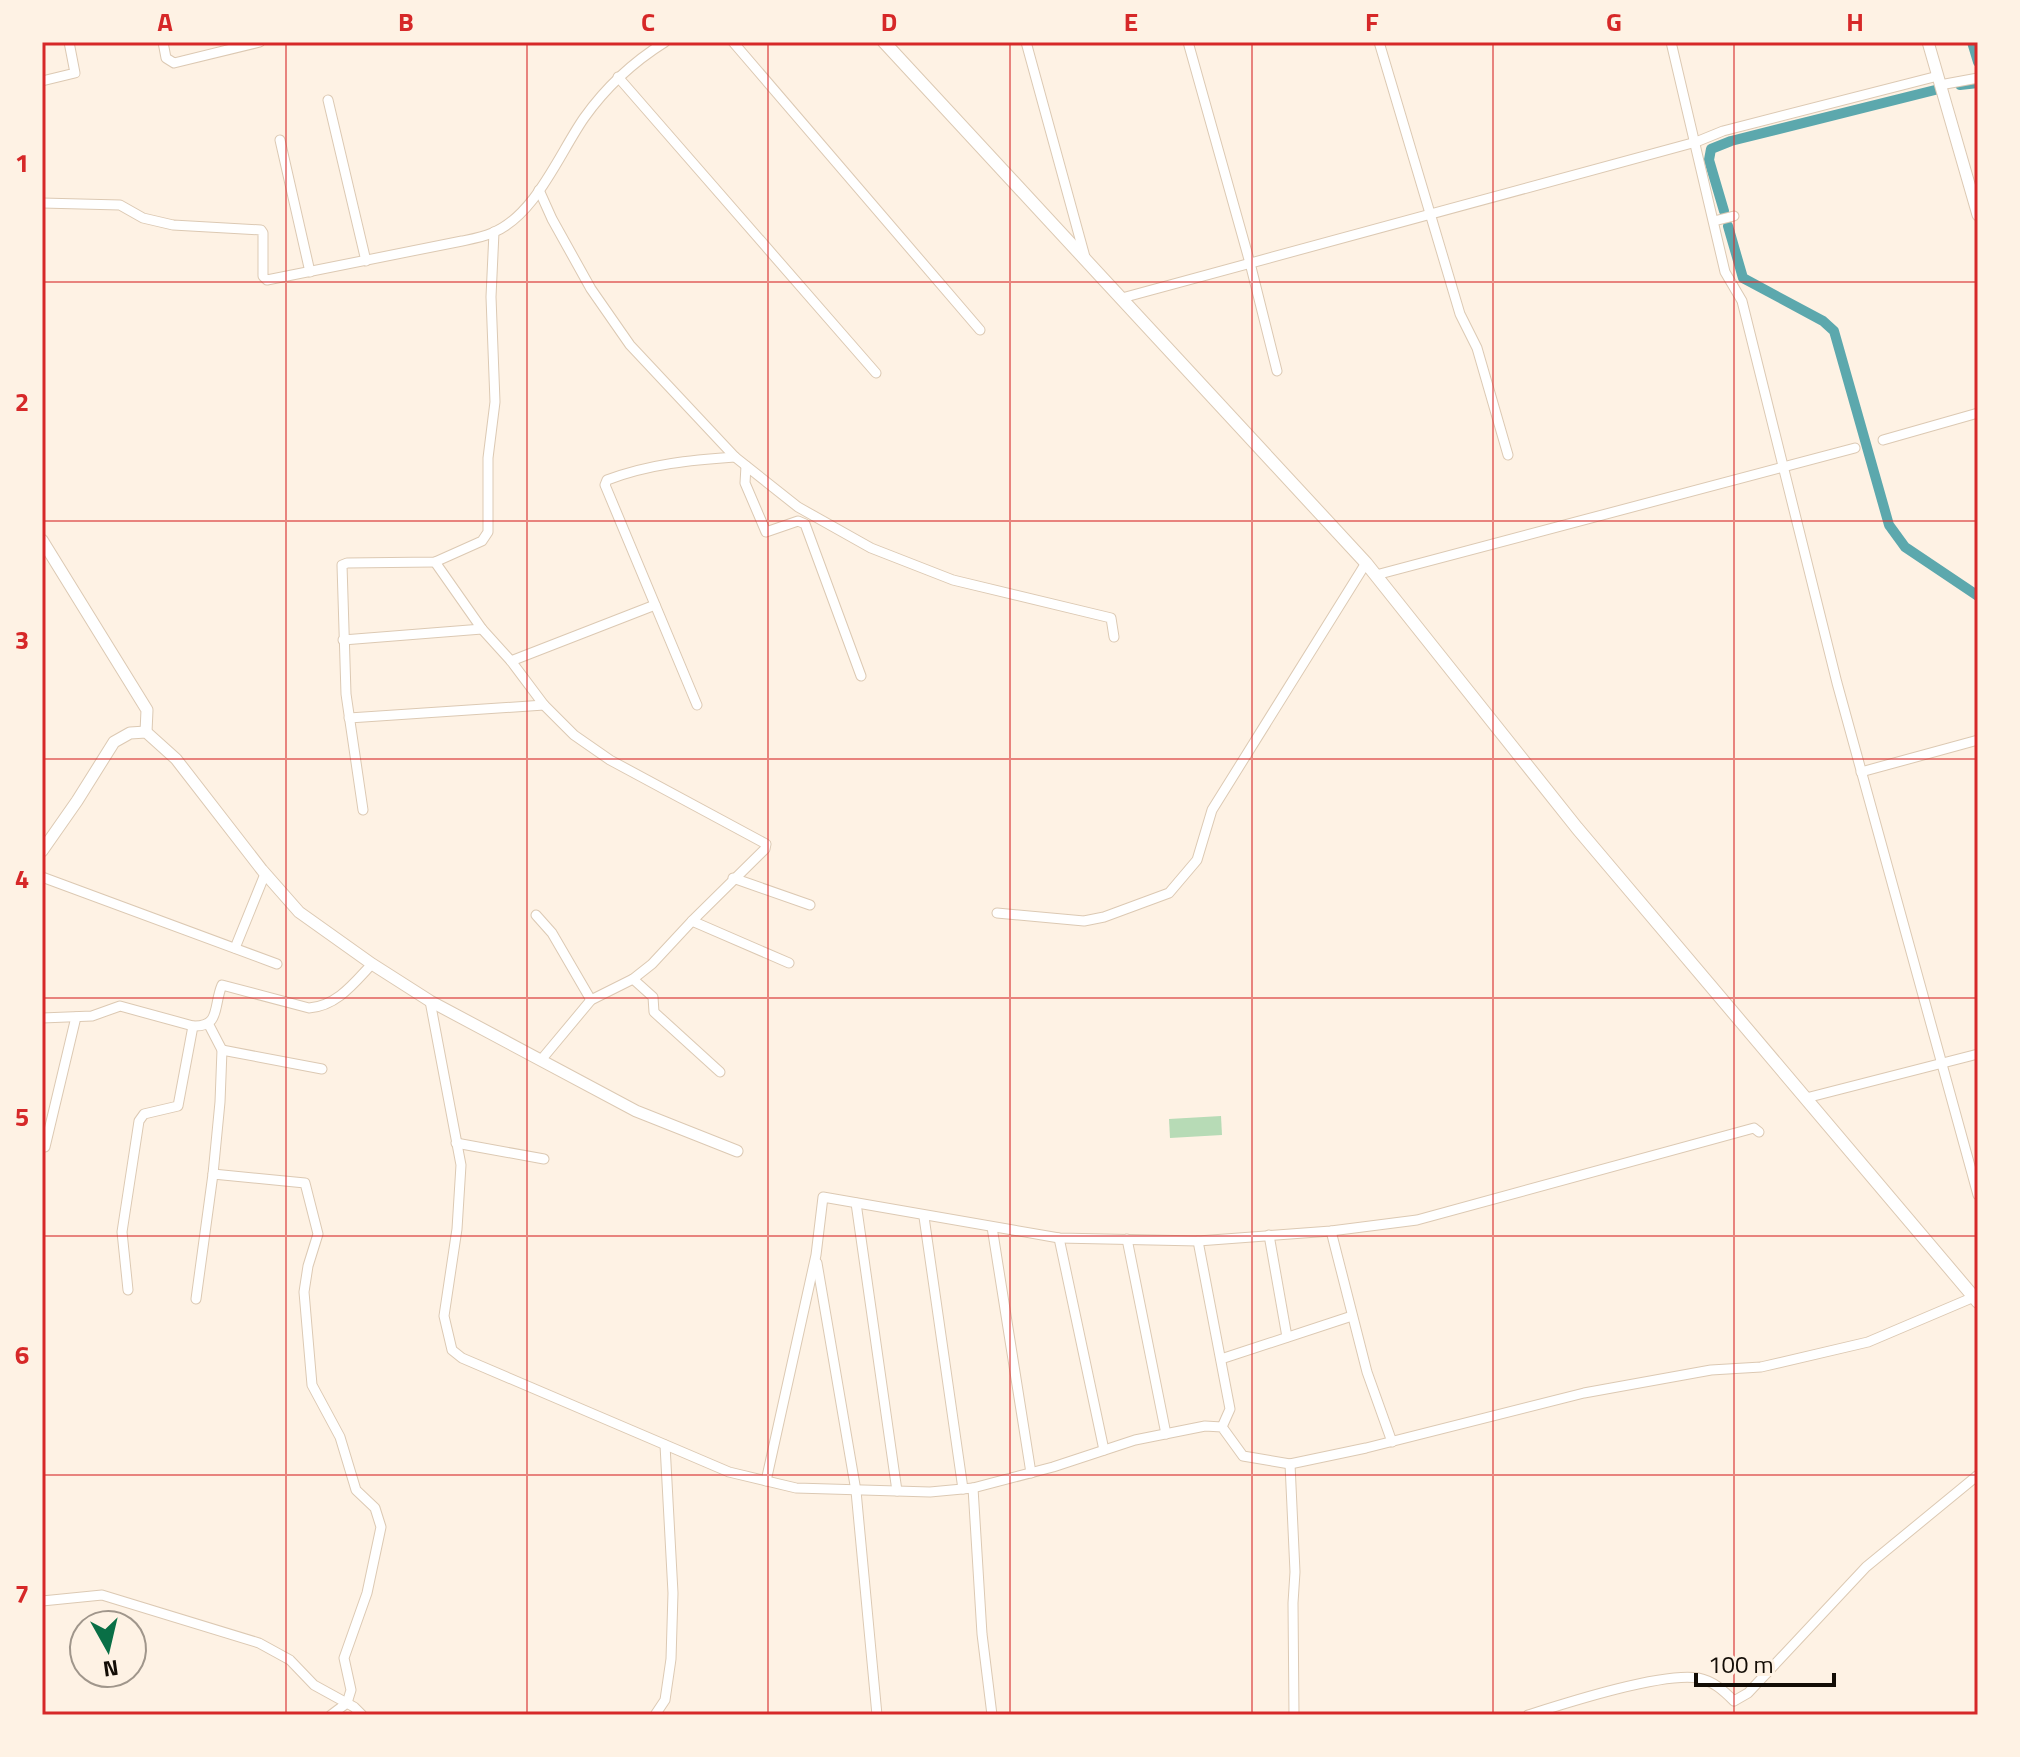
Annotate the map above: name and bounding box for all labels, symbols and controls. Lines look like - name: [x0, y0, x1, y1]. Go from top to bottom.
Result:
- text: A: [157, 2, 173, 41]
- text: B: [398, 2, 414, 41]
- text: C: [641, 2, 655, 41]
- text: D: [881, 2, 897, 41]
- text: E: [1124, 2, 1138, 41]
- text: F: [1365, 2, 1379, 41]
- text: G: [1606, 2, 1622, 41]
- text: H: [1846, 2, 1864, 41]
- text: 1: [15, 143, 29, 182]
- text: 2: [15, 382, 29, 421]
- text: 3: [15, 620, 29, 659]
- text: 4: [15, 859, 29, 898]
- text: 5: [15, 1097, 29, 1136]
- text: 6: [15, 1335, 29, 1374]
- text: 7: [15, 1574, 29, 1613]
- north arrow: [68, 1609, 148, 1689]
- scale bar: [1696, 1637, 1834, 1687]
- text: 100 m: [1708, 1646, 1774, 1682]
- text: N: [101, 1651, 121, 1687]

